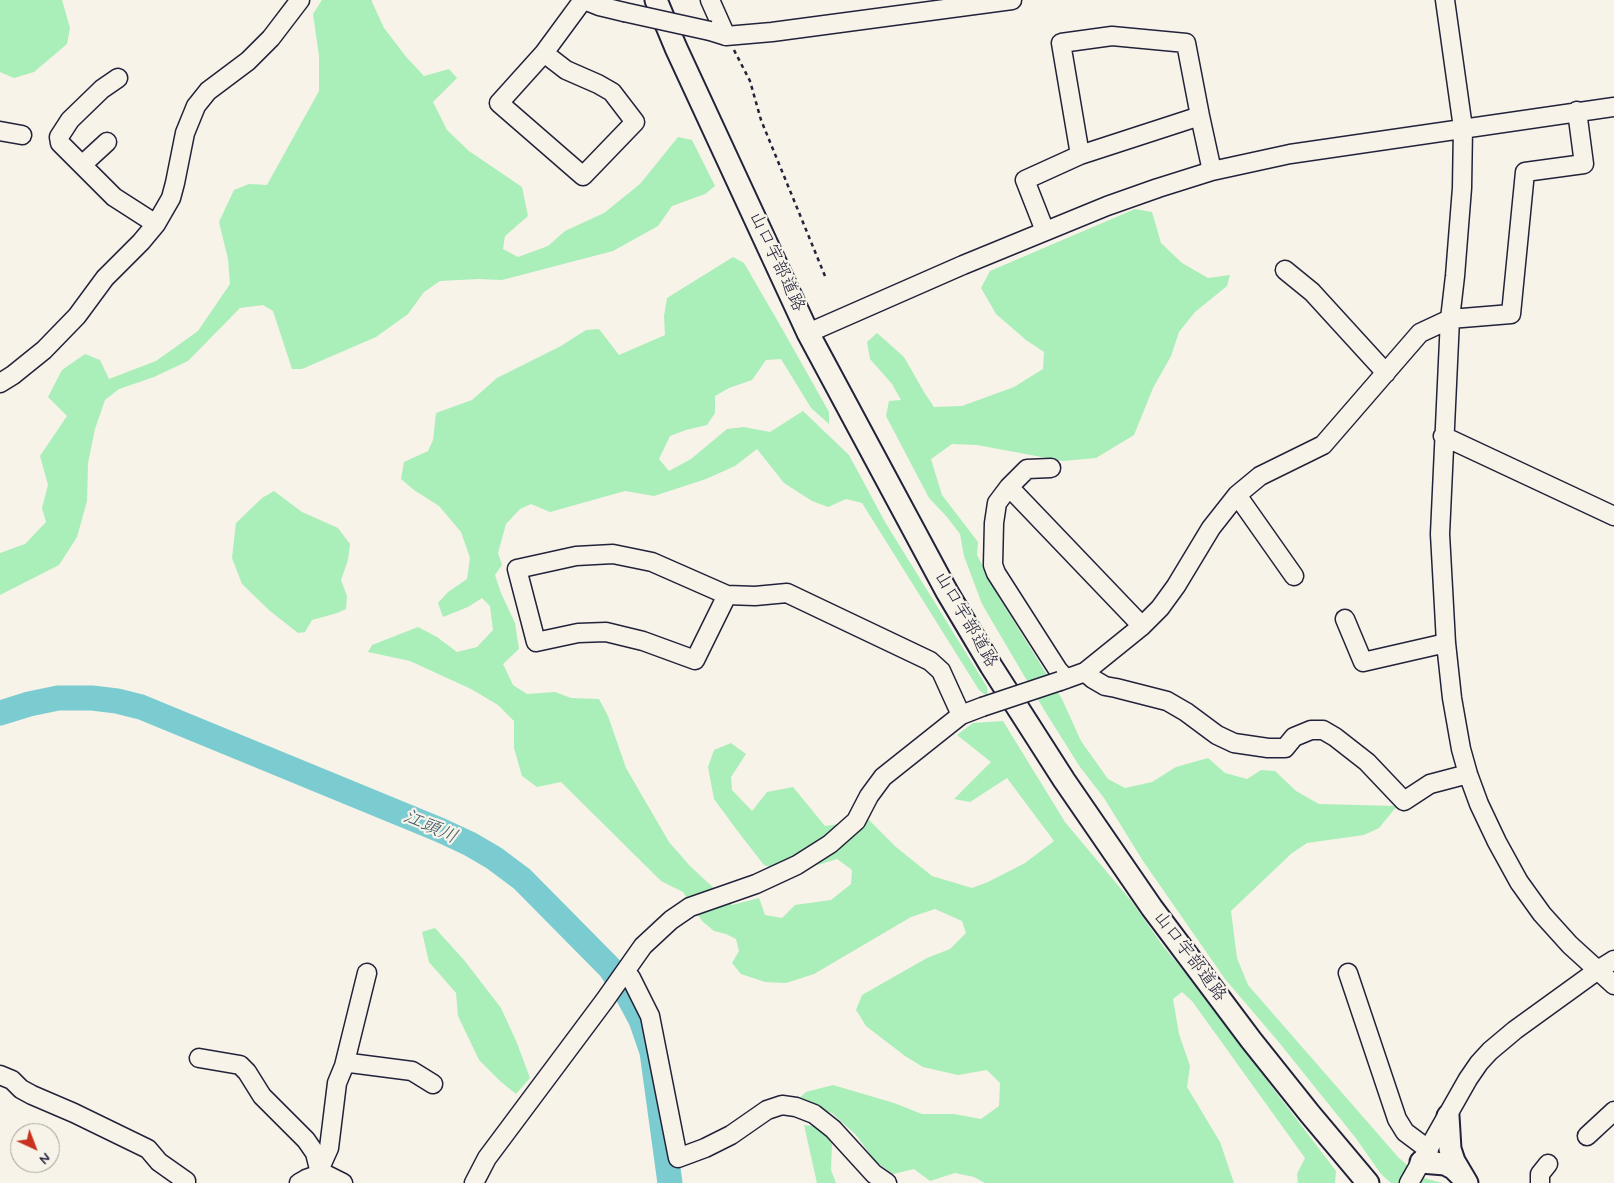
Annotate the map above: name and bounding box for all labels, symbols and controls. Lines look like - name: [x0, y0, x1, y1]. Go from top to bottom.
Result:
- street label: 山口宇部道路: [743, 208, 809, 316]
- street label: 山口宇部道路: [929, 568, 1001, 672]
- water label: 江頭川: [399, 806, 461, 850]
- street label: 山口宇部道路: [1148, 907, 1230, 1007]
- north arrow: [10, 1123, 60, 1173]
- text: N: [35, 1148, 54, 1168]

